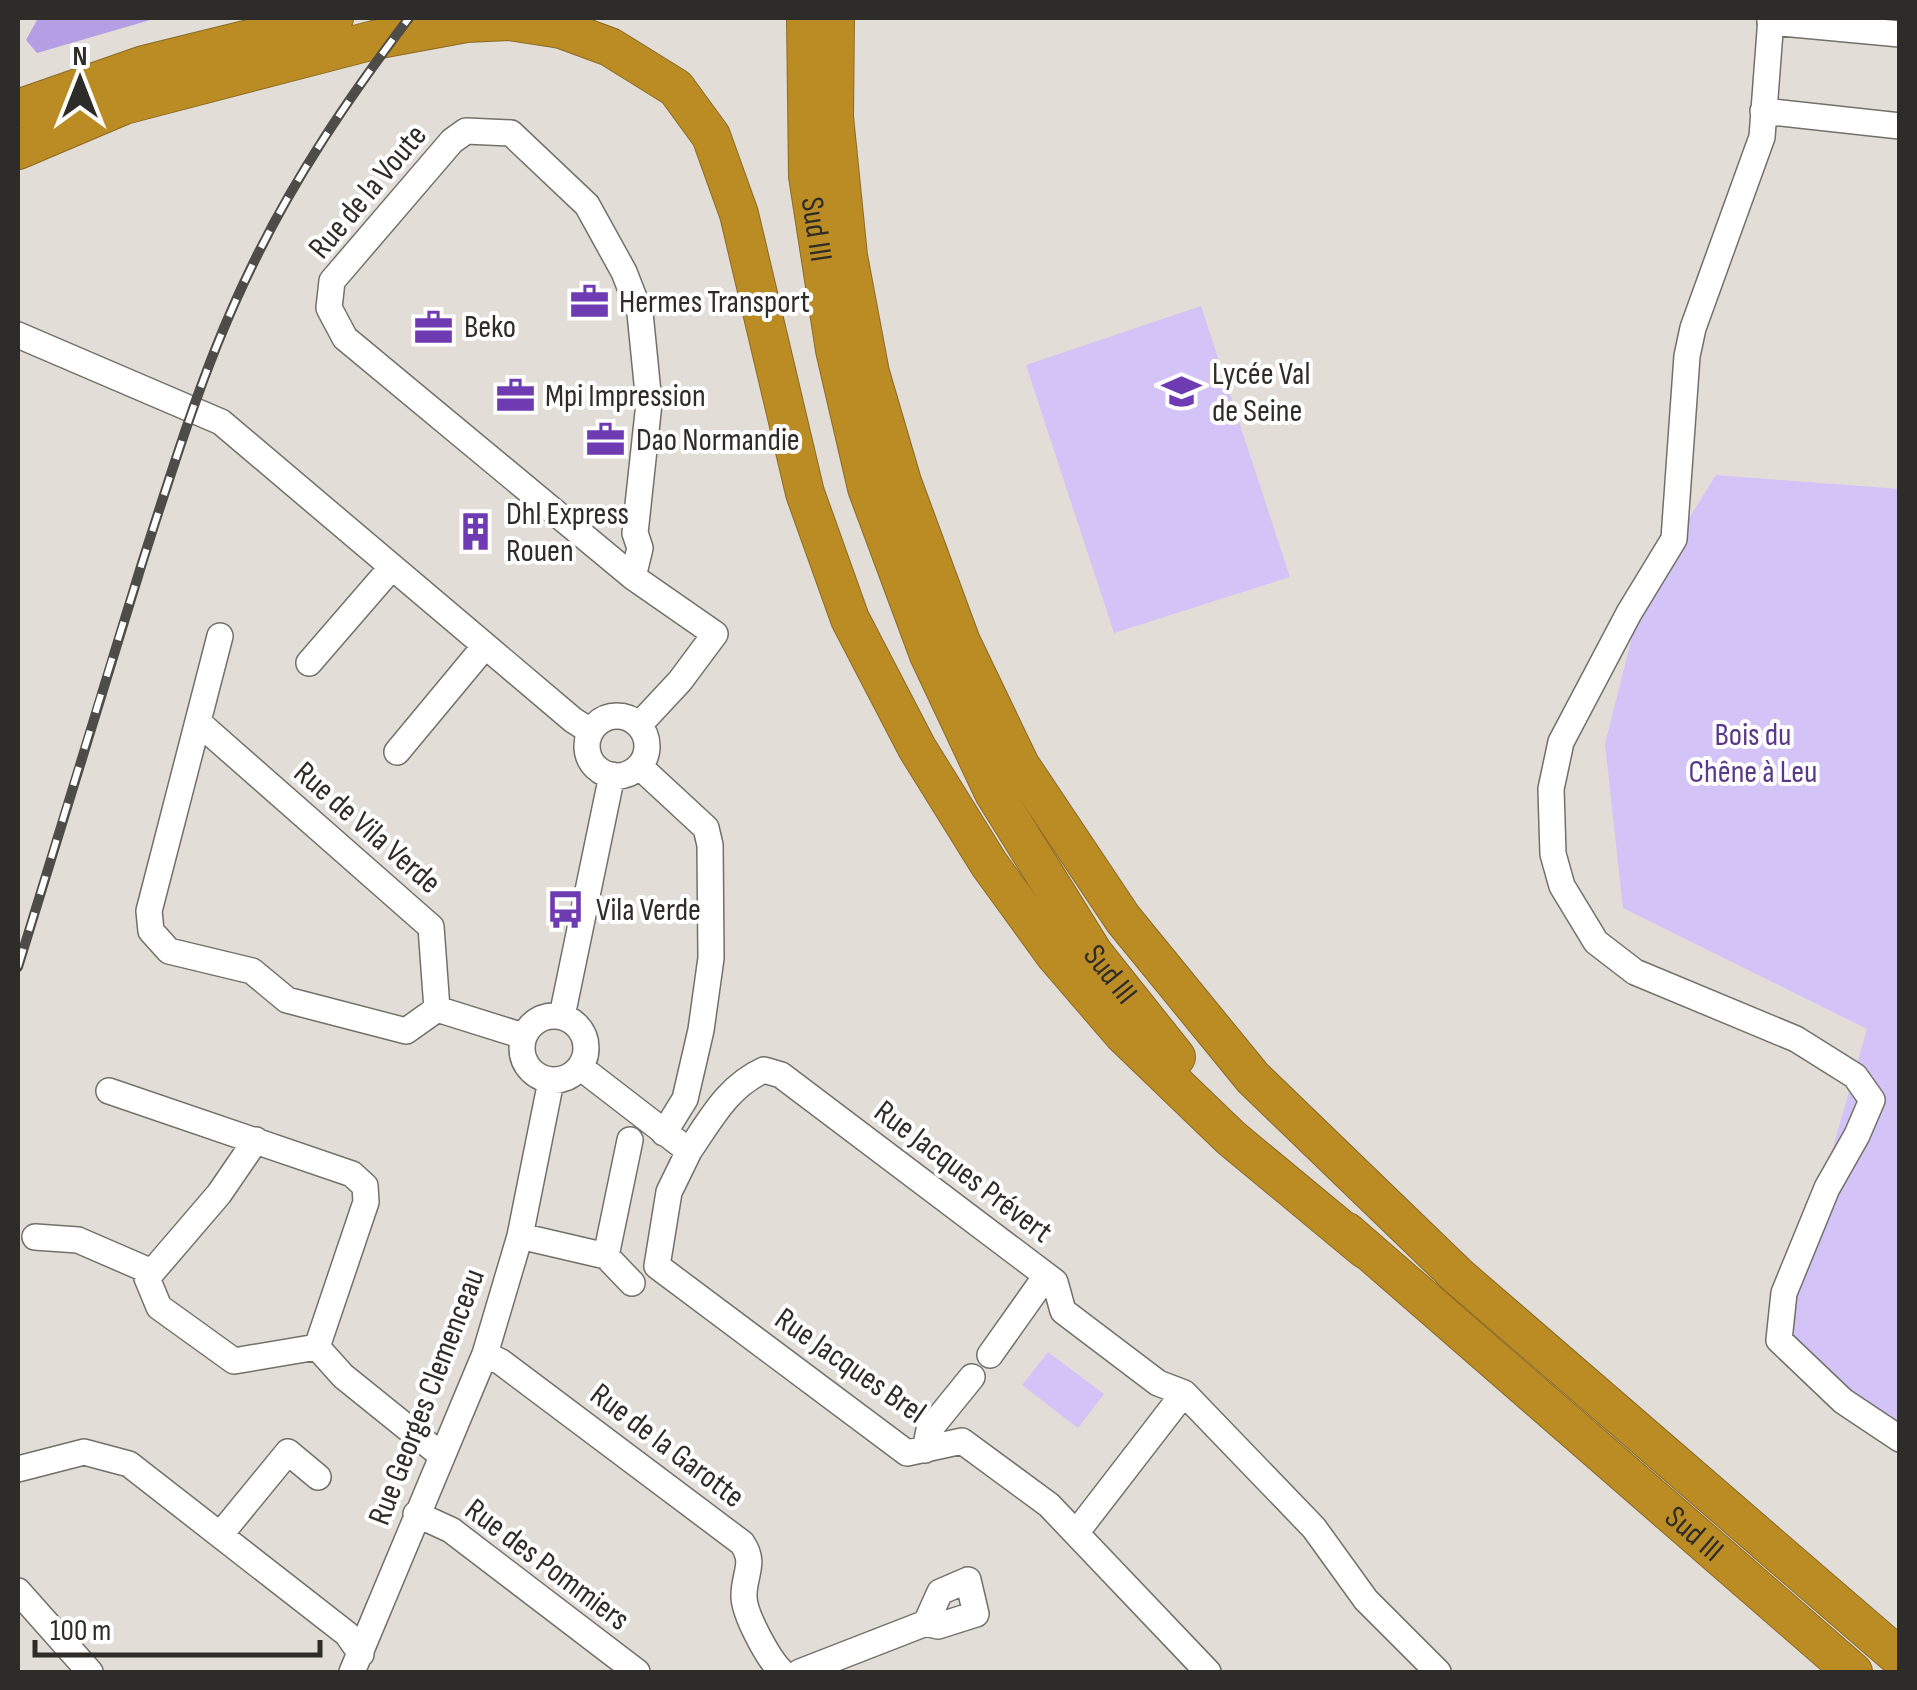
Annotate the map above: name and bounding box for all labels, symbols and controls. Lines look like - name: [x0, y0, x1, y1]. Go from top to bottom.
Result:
- north arrow: [30, 30, 130, 130]
- text: N: [73, 40, 87, 73]
- street label: Rue de la Voute: [301, 117, 435, 267]
- street label: Sud III: [792, 194, 841, 264]
- office icon: Hermes Transport: [568, 281, 610, 323]
- place label: Hermes Transport: [619, 283, 810, 322]
- office icon: Beko: [413, 306, 455, 348]
- place label: Beko: [464, 308, 516, 347]
- place label: Lycée Val de Seine: [1212, 355, 1310, 431]
- school or university icon: Lycée Val de Seine: [1161, 371, 1203, 413]
- office icon: Mpi Impression: [494, 375, 536, 417]
- place label: Mpi Impression: [545, 377, 706, 416]
- office icon: Dao Normandie: [585, 419, 627, 461]
- place label: Dao Normandie: [636, 421, 800, 460]
- place label: Dhl Express Rouen: [506, 495, 629, 571]
- building icon: Dhl Express Rouen: [455, 511, 497, 553]
- park label: Bois du Chêne à Leu: [1689, 716, 1817, 792]
- street label: Rue de Vila Verde: [285, 753, 449, 903]
- bus stop icon: Vila Verde: [545, 889, 587, 931]
- place label: Vila Verde: [596, 891, 701, 930]
- street label: Sud III: [1075, 937, 1146, 1012]
- street label: Rue Jacques Prévert: [866, 1092, 1060, 1252]
- street label: Rue Georges Clemenceau: [360, 1263, 494, 1531]
- street label: Rue Jacques Brel: [767, 1300, 933, 1432]
- street label: Rue de la Garotte: [582, 1375, 752, 1517]
- street label: Rue des Pommiers: [457, 1491, 637, 1639]
- street label: Sud III: [1657, 1498, 1731, 1570]
- scale bar: [35, 1595, 320, 1657]
- text: 100 m: [50, 1613, 111, 1649]

